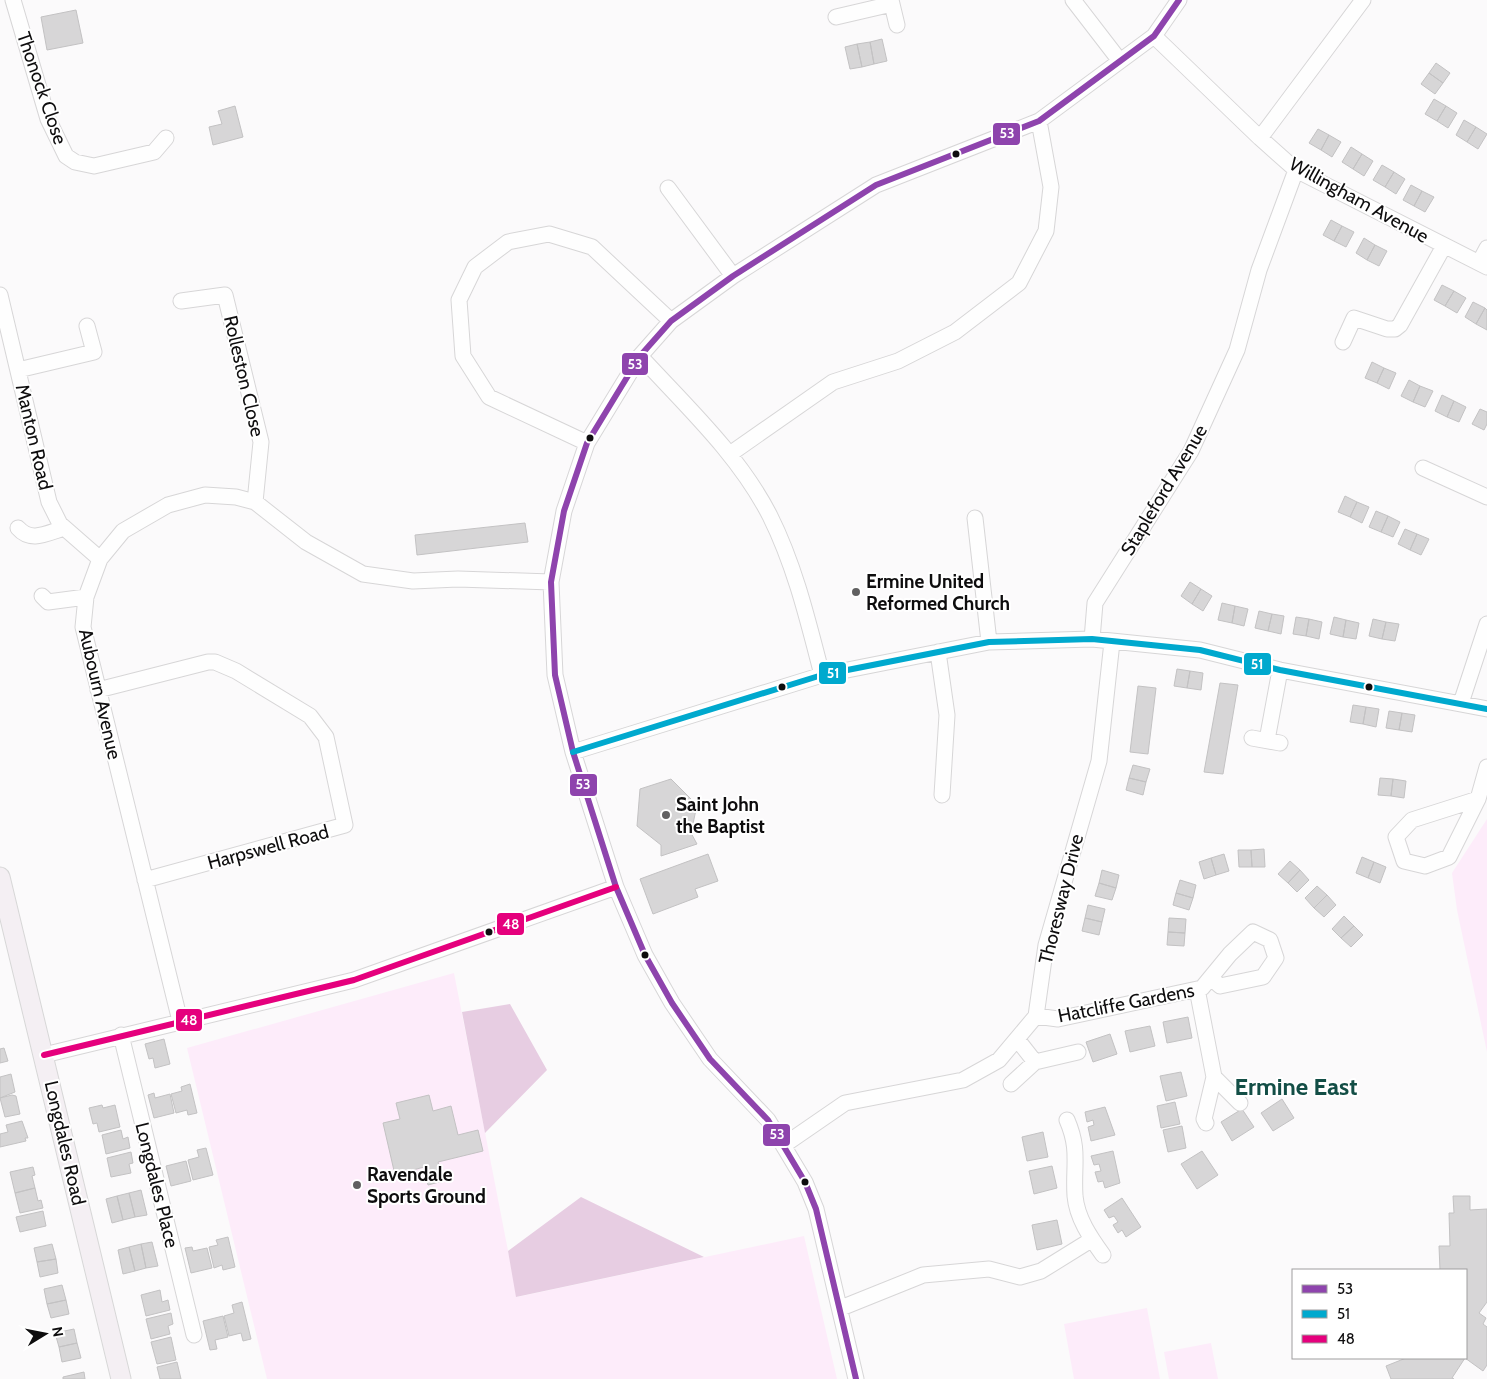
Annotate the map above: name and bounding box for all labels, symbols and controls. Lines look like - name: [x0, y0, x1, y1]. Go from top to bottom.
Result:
- street label: Thonock Close: [12, 29, 72, 147]
- line badge: 53: [992, 122, 1021, 146]
- text: 53: [999, 124, 1015, 142]
- unlabelled marker: [951, 149, 961, 159]
- street label: Willingham Avenue: [1285, 152, 1433, 248]
- street label: Rolleston Close: [219, 313, 269, 439]
- line badge: 53: [621, 352, 649, 376]
- text: 53: [627, 355, 643, 373]
- street label: Manton Road: [11, 382, 57, 492]
- street label: Stapleford Avenue: [1116, 420, 1212, 560]
- unlabelled marker: [585, 433, 595, 443]
- place label: Ermine United Reformed Church: [866, 570, 1010, 615]
- marker: Ermine United Reformed Church: [850, 586, 862, 598]
- street label: Aubourn Avenue: [74, 626, 126, 762]
- line badge: 51: [1243, 652, 1272, 676]
- text: 51: [1251, 655, 1263, 673]
- line badge: 51: [818, 661, 847, 685]
- text: 51: [827, 664, 839, 682]
- unlabelled marker: [777, 682, 787, 692]
- unlabelled marker: [1364, 682, 1374, 692]
- line badge: 53: [569, 773, 598, 797]
- text: 53: [575, 775, 591, 793]
- place label: Saint John the Baptist: [676, 793, 765, 838]
- marker: Saint John the Baptist: [660, 809, 672, 821]
- street label: Harpswell Road: [205, 820, 331, 874]
- street label: Thoresway Drive: [1034, 831, 1088, 966]
- line badge: 48: [496, 912, 525, 936]
- text: 48: [502, 915, 520, 933]
- unlabelled marker: [484, 927, 494, 937]
- unlabelled marker: [640, 950, 650, 960]
- street label: Hatcliffe Gardens: [1056, 978, 1196, 1027]
- line badge: 48: [175, 1008, 203, 1032]
- text: 48: [180, 1011, 198, 1029]
- district label: Ermine East: [1234, 1072, 1358, 1101]
- street label: Longdales Road: [40, 1079, 90, 1207]
- street label: Longdales Place: [130, 1120, 184, 1250]
- line badge: 53: [762, 1123, 791, 1147]
- text: 53: [769, 1125, 785, 1143]
- place label: Ravendale Sports Ground: [367, 1163, 486, 1208]
- unlabelled marker: [800, 1177, 810, 1187]
- marker: Ravendale Sports Ground: [351, 1179, 363, 1191]
- legend: [1292, 1269, 1467, 1359]
- text: 53: [1337, 1280, 1353, 1298]
- text: 51: [1337, 1305, 1350, 1323]
- north arrow: [20, 1309, 70, 1359]
- text: N: [48, 1325, 68, 1338]
- text: 48: [1337, 1330, 1355, 1348]

